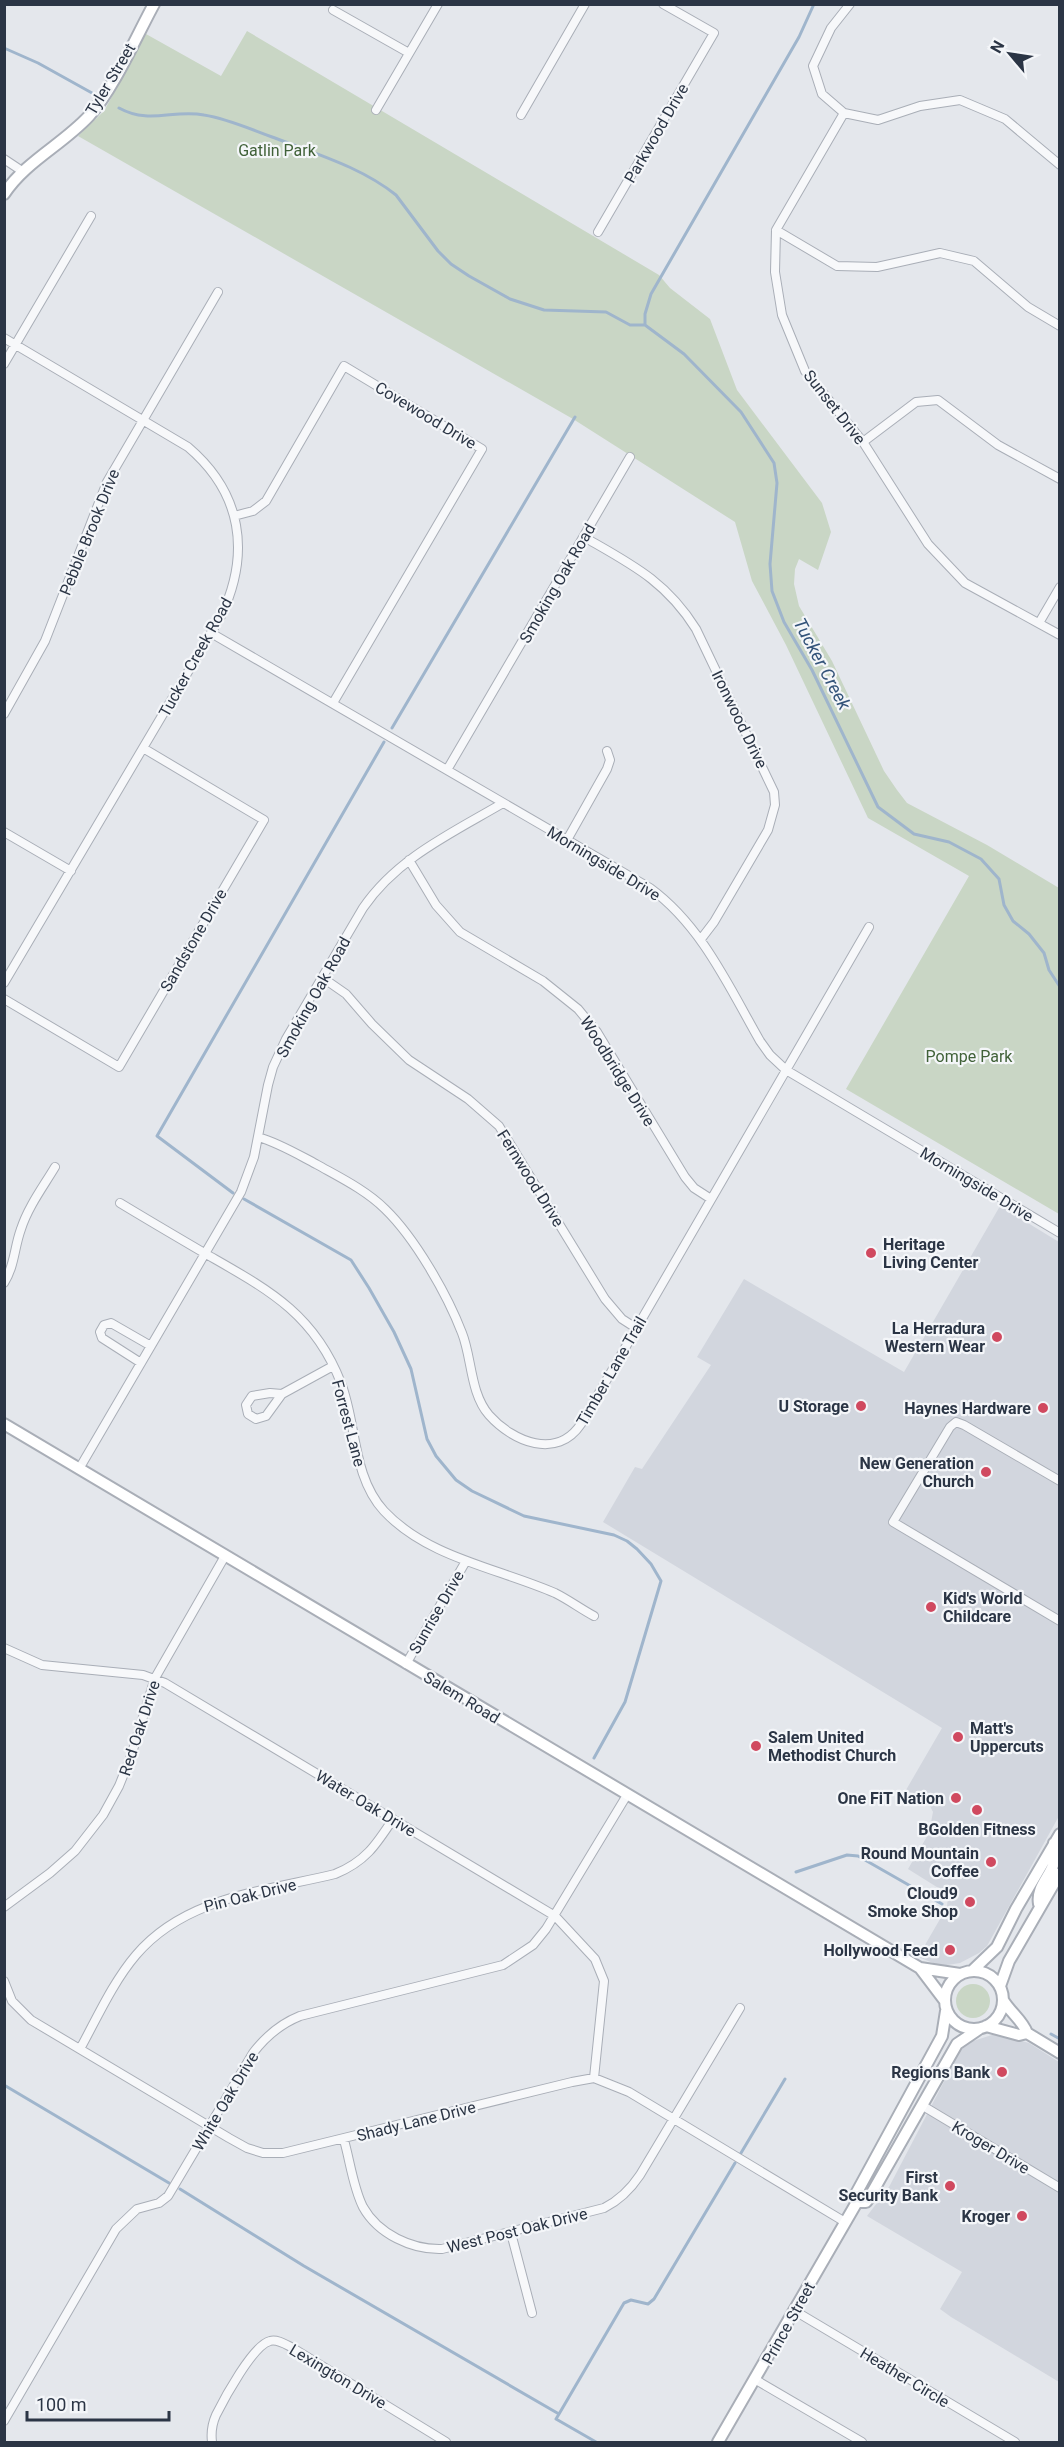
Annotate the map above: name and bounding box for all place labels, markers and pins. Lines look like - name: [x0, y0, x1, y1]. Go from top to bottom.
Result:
- place label: Heritage Living Center: [883, 1235, 978, 1272]
- marker: Heritage Living Center: [864, 1246, 878, 1260]
- place label: La Herradura Western Wear: [885, 1319, 985, 1356]
- marker: La Herradura Western Wear: [990, 1330, 1004, 1344]
- place label: U Storage: [778, 1397, 849, 1416]
- marker: U Storage: [854, 1399, 868, 1413]
- place label: Haynes Hardware: [904, 1399, 1031, 1418]
- marker: Haynes Hardware: [1036, 1401, 1050, 1415]
- place label: New Generation Church: [859, 1454, 974, 1491]
- marker: New Generation Church: [979, 1465, 993, 1479]
- place label: Kid's World Childcare: [943, 1589, 1022, 1626]
- marker: Kid's World Childcare: [924, 1600, 938, 1614]
- place label: Matt's Uppercuts: [970, 1719, 1044, 1756]
- place label: Salem United Methodist Church: [768, 1728, 896, 1765]
- marker: Matt's Uppercuts: [951, 1730, 965, 1744]
- marker: Salem United Methodist Church: [749, 1739, 763, 1753]
- place label: One FiT Nation: [837, 1789, 944, 1808]
- marker: One FiT Nation: [949, 1791, 963, 1805]
- marker: BGolden Fitness: [970, 1803, 984, 1817]
- place label: BGolden Fitness: [918, 1820, 1036, 1839]
- place label: Round Mountain Coffee: [861, 1844, 979, 1881]
- marker: Round Mountain Coffee: [984, 1855, 998, 1869]
- place label: Cloud9 Smoke Shop: [867, 1884, 958, 1921]
- marker: Cloud9 Smoke Shop: [963, 1895, 977, 1909]
- place label: Hollywood Feed: [823, 1941, 938, 1960]
- marker: Hollywood Feed: [943, 1943, 957, 1957]
- place label: Regions Bank: [891, 2063, 990, 2082]
- marker: Regions Bank: [995, 2065, 1009, 2079]
- place label: First Security Bank: [838, 2168, 939, 2205]
- marker: First Security Bank: [943, 2179, 957, 2193]
- place label: Kroger: [962, 2207, 1010, 2226]
- marker: Kroger: [1015, 2209, 1029, 2223]

